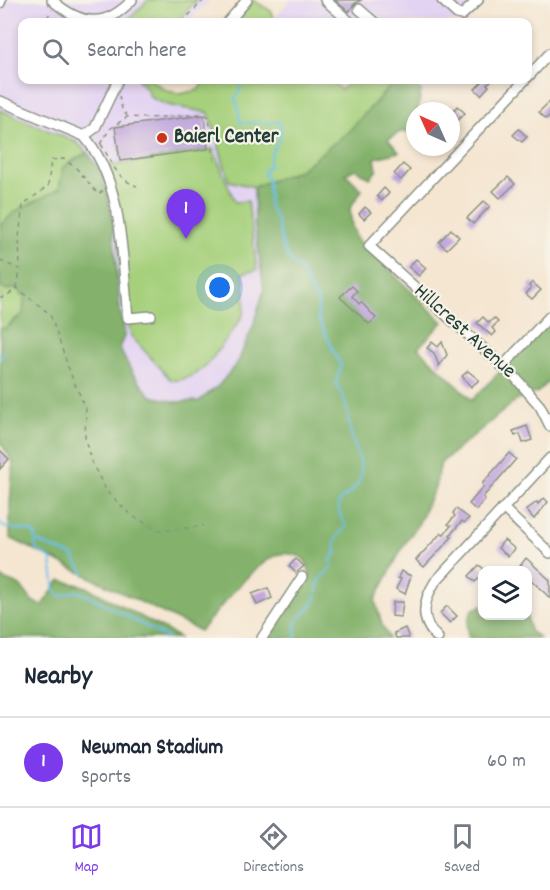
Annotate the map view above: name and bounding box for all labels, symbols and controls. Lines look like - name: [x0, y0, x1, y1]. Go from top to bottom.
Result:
- search box: [18, 18, 532, 84]
- icon: search: [39, 35, 72, 68]
- text: Search here: [87, 36, 186, 67]
- north arrow: [406, 102, 460, 156]
- place label: Baierl Center: [174, 123, 280, 153]
- marker: Baierl Center: [155, 131, 169, 145]
- pin: 1: [166, 190, 206, 239]
- your location: [205, 273, 234, 302]
- street label: Hillcrest Avenue: [406, 278, 522, 386]
- map controls: [478, 566, 532, 620]
- button: layers: [478, 566, 532, 620]
- text: Nearby: [24, 659, 92, 696]
- text: Newman Stadium: [81, 733, 223, 764]
- text: 1: [41, 748, 46, 776]
- text: 60 m: [487, 748, 526, 776]
- text: Sports: [81, 764, 131, 792]
- tab: Map: [70, 820, 103, 879]
- tab: Directions: [243, 820, 304, 879]
- tab: Saved: [444, 820, 480, 879]

